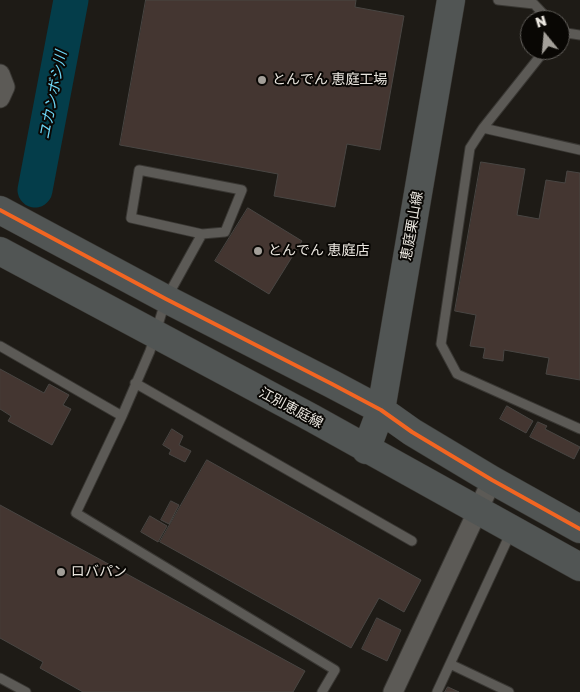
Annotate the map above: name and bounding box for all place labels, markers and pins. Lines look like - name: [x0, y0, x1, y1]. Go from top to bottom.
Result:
- place label: とんでん 恵庭工場: [272, 72, 387, 88]
- marker: とんでん 恵庭工場: [256, 74, 268, 86]
- place label: とんでん 恵庭店: [268, 243, 369, 259]
- marker: とんでん 恵庭店: [252, 245, 264, 257]
- place label: ロバパン: [71, 564, 127, 580]
- marker: ロバパン: [55, 566, 67, 578]

